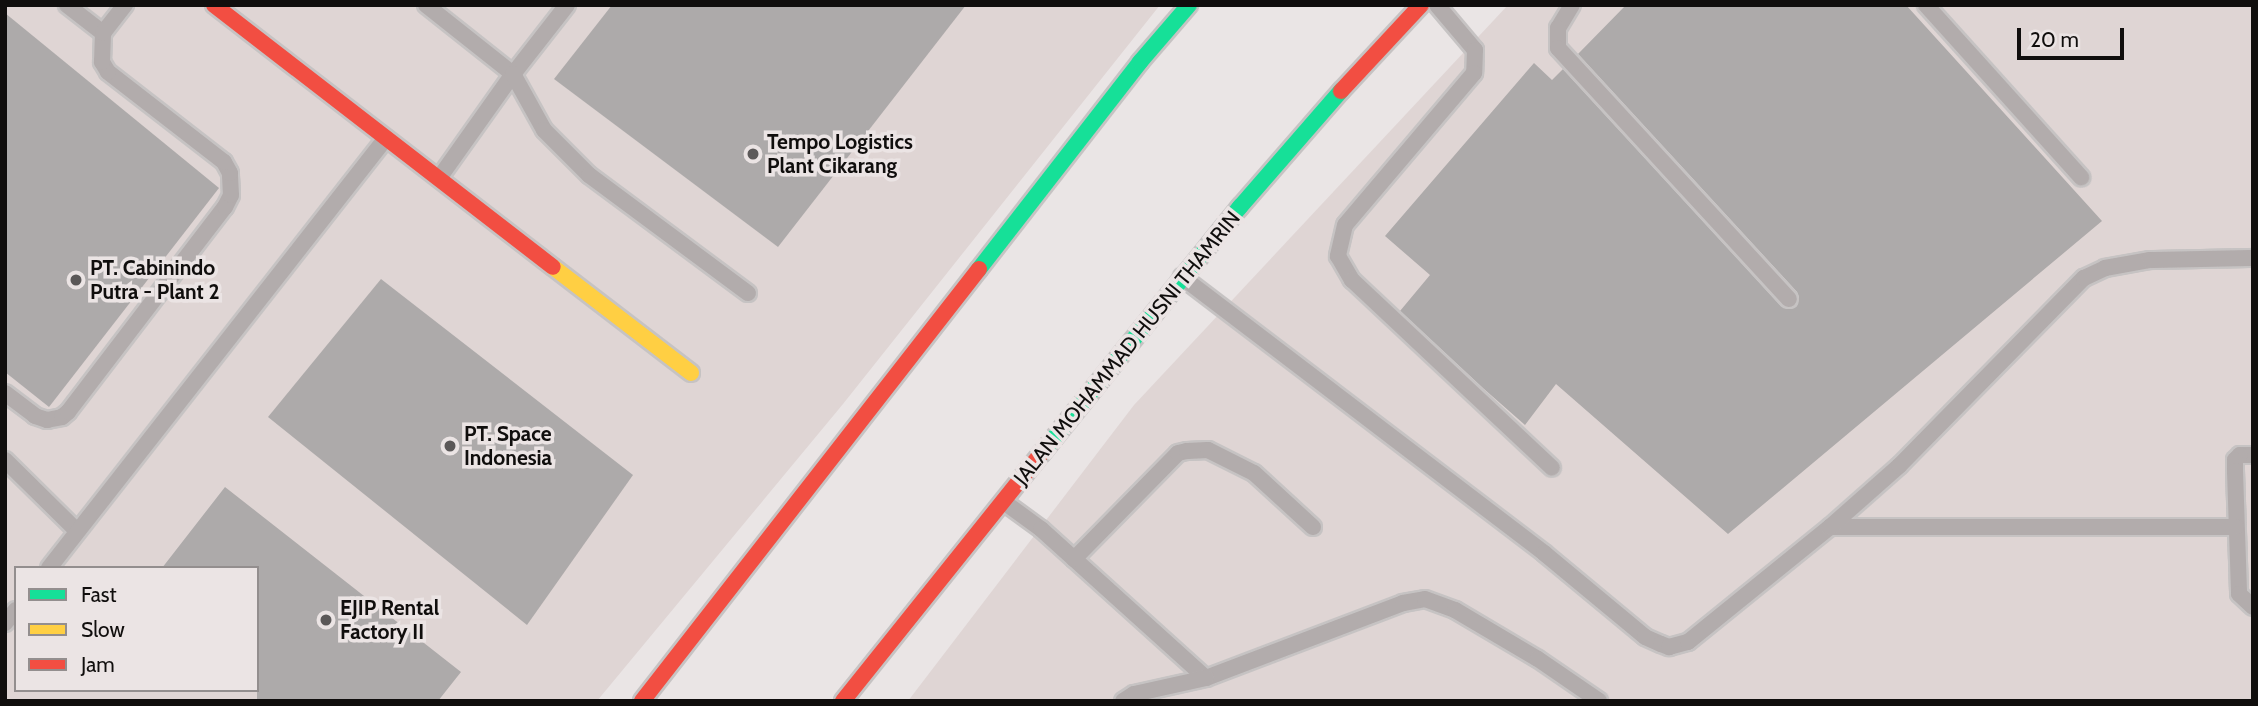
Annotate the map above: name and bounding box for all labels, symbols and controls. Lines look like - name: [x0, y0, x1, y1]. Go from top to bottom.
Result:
- scale bar: [2020, 14, 2127, 58]
- text: 20 m: [2030, 27, 2079, 52]
- place label: Tempo Logistics Plant Cikarang: [767, 129, 913, 179]
- marker: Tempo Logistics Plant Cikarang: [745, 146, 761, 162]
- street label: JALAN MOHAMMAD HUSNI THAMRIN: [1009, 206, 1245, 490]
- place label: PT. Cabinindo Putra - Plant 2: [90, 255, 220, 305]
- marker: PT. Cabinindo Putra - Plant 2: [68, 272, 84, 288]
- place label: PT. Space Indonesia: [464, 421, 552, 471]
- marker: PT. Space Indonesia: [442, 438, 458, 454]
- legend: [14, 566, 259, 692]
- text: Fast: [81, 582, 117, 607]
- place label: EJIP Rental Factory II: [340, 595, 439, 645]
- marker: EJIP Rental Factory II: [318, 612, 334, 628]
- text: Slow: [81, 617, 125, 642]
- text: Jam: [81, 652, 115, 677]

